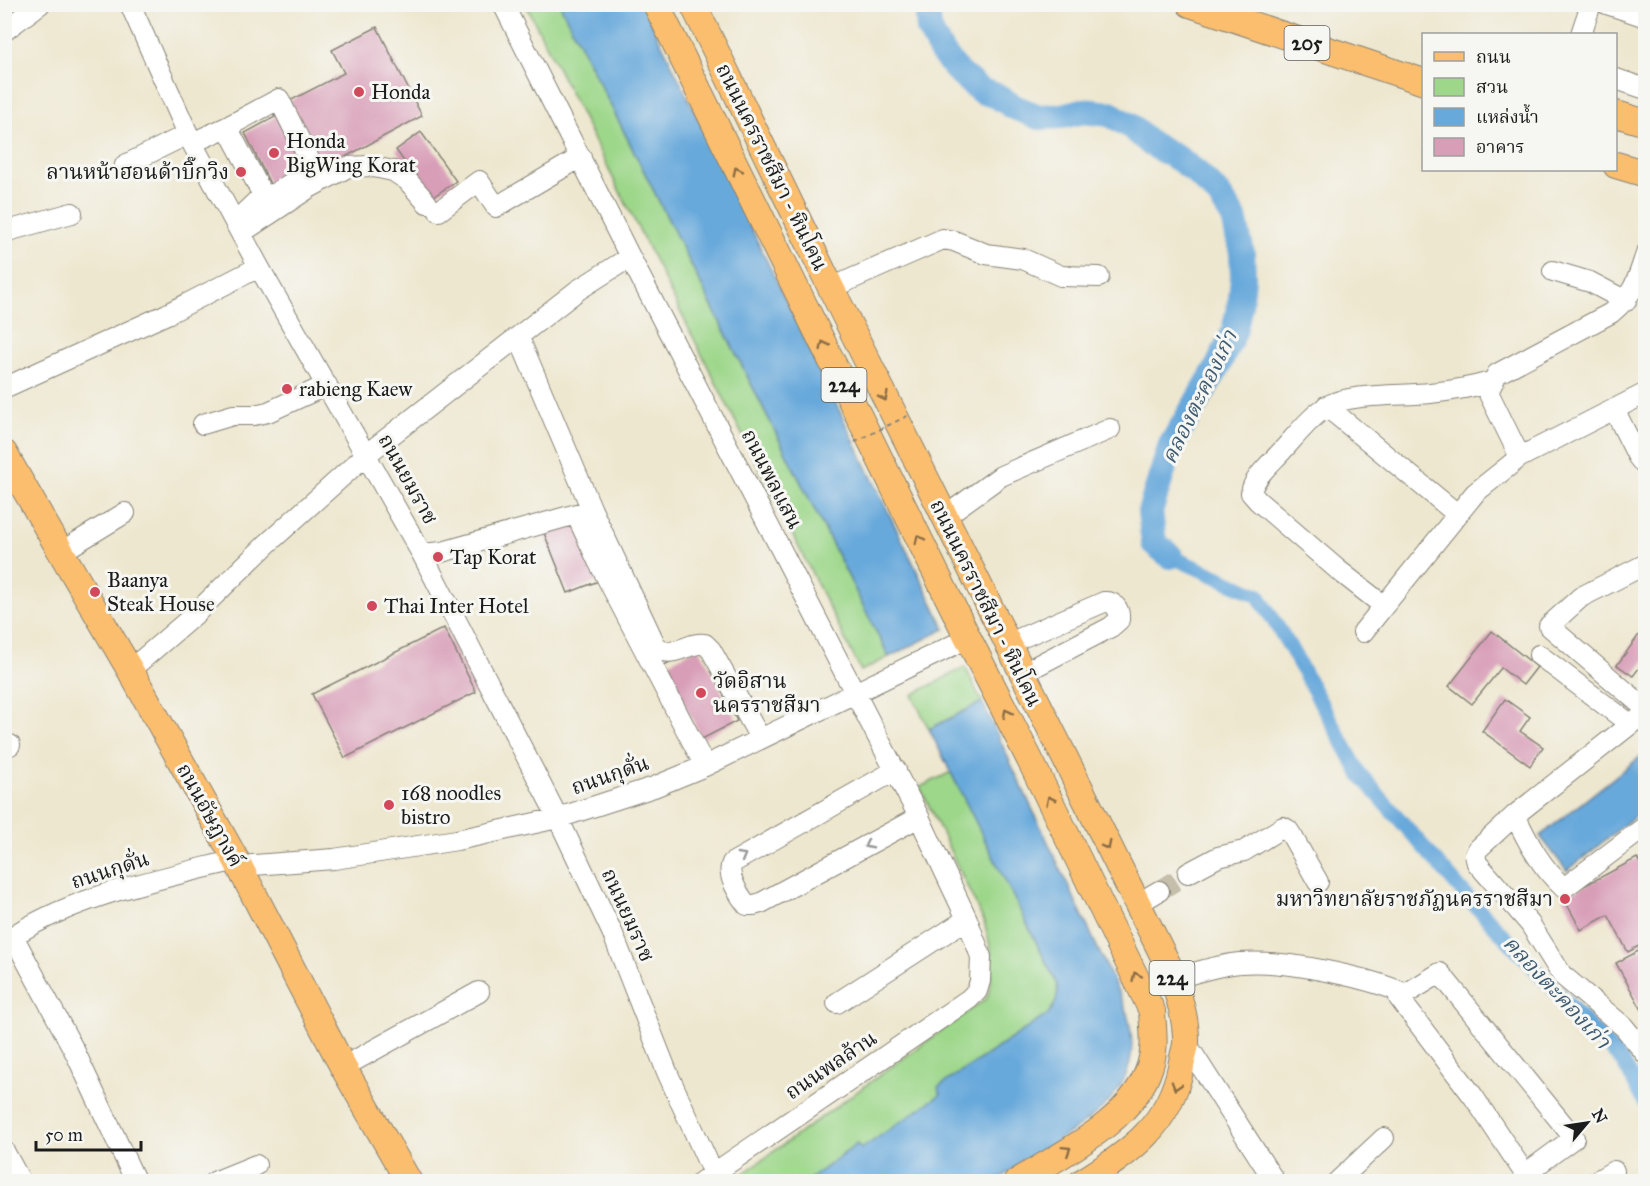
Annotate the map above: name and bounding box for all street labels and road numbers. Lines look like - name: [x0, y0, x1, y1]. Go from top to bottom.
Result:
- road number: 205: [1284, 26, 1330, 60]
- street label: ถนนนครราชสีมา - หินโคน: [710, 58, 835, 275]
- road number: 224: [822, 368, 866, 402]
- street label: ถนนพลแสน: [736, 425, 808, 533]
- street label: ถนนยมราช: [372, 429, 444, 529]
- street label: ถนนนครราชสีมา - หินโคน: [924, 494, 1049, 711]
- street label: ถนนกุดั่น: [567, 747, 653, 801]
- street label: ถนนอัษฎางค์: [171, 758, 249, 872]
- street label: ถนนกุดั่น: [67, 842, 153, 896]
- street label: ถนนยมราช: [596, 864, 660, 966]
- road number: 224: [1150, 961, 1194, 995]
- street label: ถนนพลล้าน: [780, 1025, 882, 1105]

